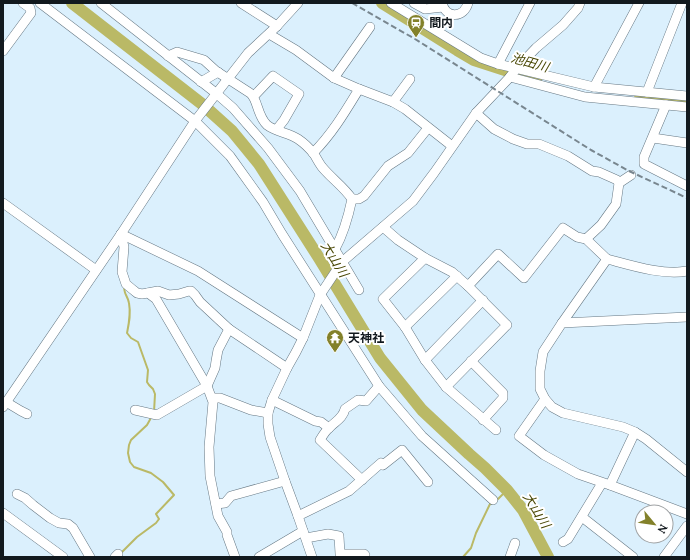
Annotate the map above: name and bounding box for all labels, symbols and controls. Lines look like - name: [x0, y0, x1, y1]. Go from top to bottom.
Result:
- station icon: 間内: [406, 13, 426, 38]
- place label: 間内: [429, 15, 453, 30]
- water label: 池田川: [509, 49, 553, 77]
- water label: 大山川: [317, 238, 353, 282]
- temple icon: 天神社: [325, 328, 345, 353]
- place label: 天神社: [348, 330, 384, 345]
- water label: 大山川: [519, 489, 555, 533]
- north arrow: [634, 504, 674, 544]
- text: N: [654, 522, 671, 536]

